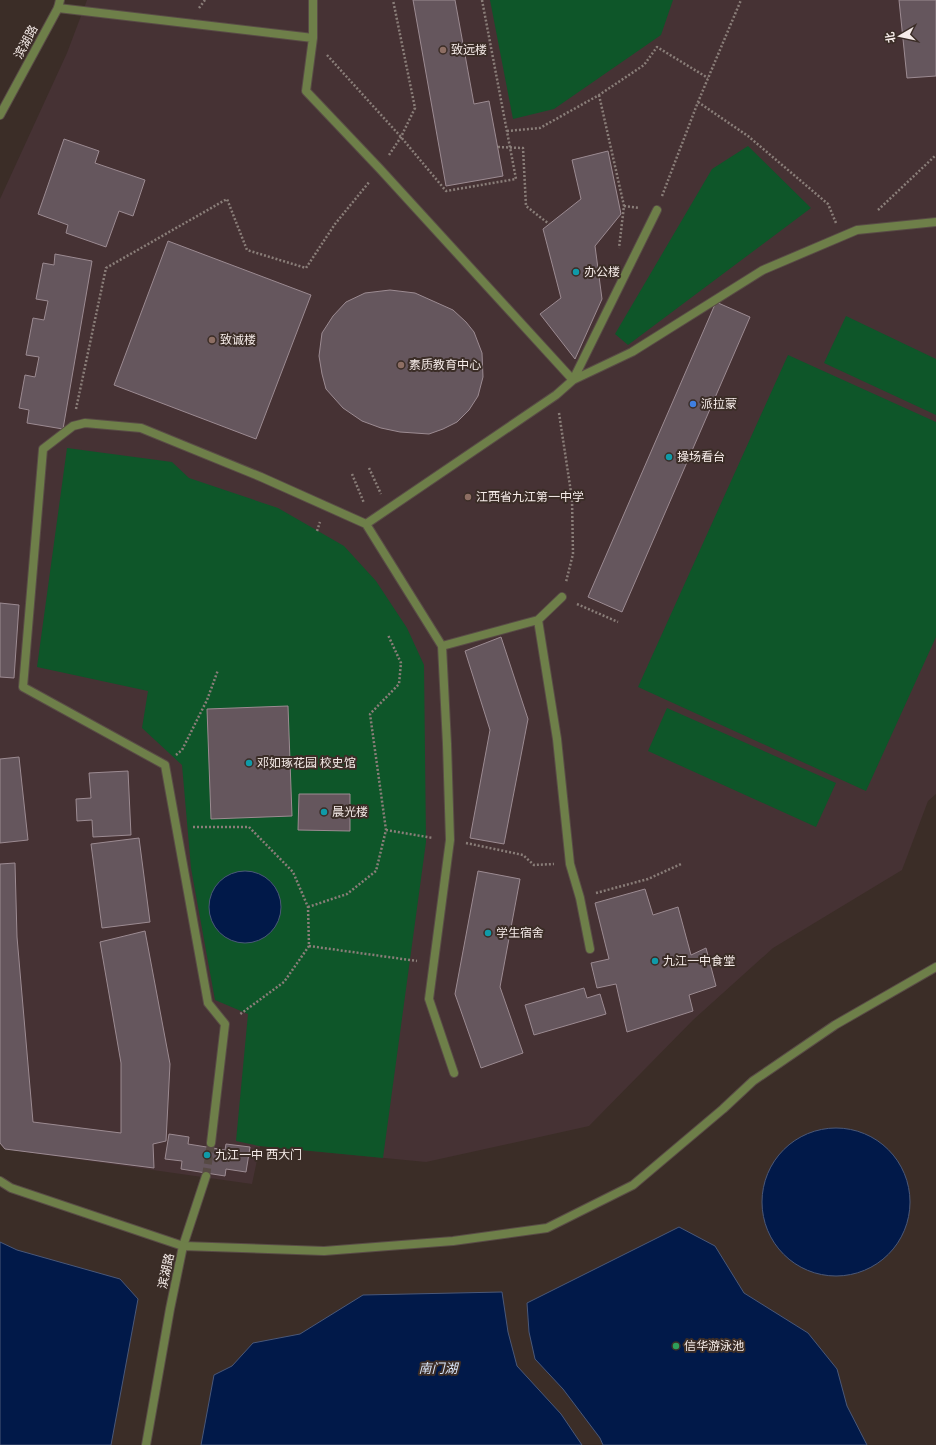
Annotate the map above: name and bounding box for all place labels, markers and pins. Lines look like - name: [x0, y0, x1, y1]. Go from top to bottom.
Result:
- place label: 致远楼: [451, 43, 487, 57]
- marker: 致远楼: [438, 45, 448, 55]
- place label: 办公楼: [584, 265, 620, 279]
- marker: 办公楼: [571, 267, 581, 277]
- place label: 致诚楼: [220, 333, 256, 347]
- marker: 致诚楼: [207, 335, 217, 345]
- place label: 素质教育中心: [409, 358, 481, 372]
- marker: 素质教育中心: [396, 360, 406, 370]
- place label: 派拉蒙: [701, 397, 737, 411]
- marker: 派拉蒙: [688, 399, 698, 409]
- place label: 操场看台: [677, 450, 725, 464]
- marker: 操场看台: [664, 452, 674, 462]
- place label: 江西省九江第一中学: [476, 490, 584, 504]
- marker: 江西省九江第一中学: [463, 492, 473, 502]
- place label: 邓如琢花园 校史馆: [257, 756, 356, 770]
- marker: 邓如琢花园 校史馆: [244, 758, 254, 768]
- place label: 晨光楼: [332, 805, 368, 819]
- marker: 晨光楼: [319, 807, 329, 817]
- place label: 学生宿舍: [496, 926, 544, 940]
- marker: 学生宿舍: [483, 928, 493, 938]
- place label: 九江一中食堂: [663, 954, 735, 968]
- marker: 九江一中食堂: [650, 956, 660, 966]
- place label: 九江一中 西大门: [215, 1148, 302, 1162]
- marker: 九江一中 西大门: [202, 1150, 212, 1160]
- place label: 信华游泳池: [684, 1339, 744, 1353]
- marker: 信华游泳池: [671, 1341, 681, 1351]

